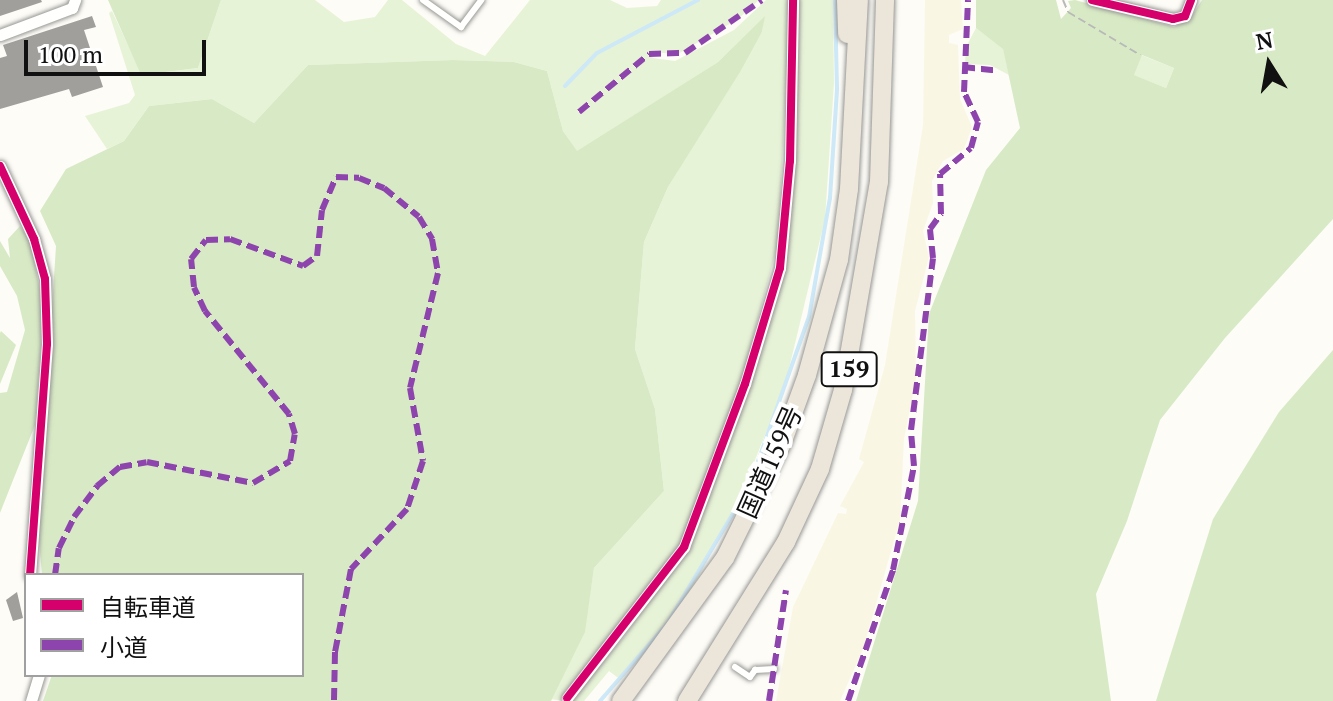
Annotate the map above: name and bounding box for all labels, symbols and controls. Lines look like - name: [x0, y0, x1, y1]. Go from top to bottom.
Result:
- scale bar: [28, 24, 210, 74]
- north arrow: [1229, 24, 1309, 104]
- text: N: [1253, 24, 1275, 56]
- text: 100 m: [38, 38, 103, 70]
- road number: 159: [819, 349, 879, 389]
- street label: 国道159号: [731, 401, 809, 523]
- legend: [24, 573, 304, 677]
- text: 自転車道: [100, 591, 196, 623]
- text: 小道: [100, 631, 148, 663]

